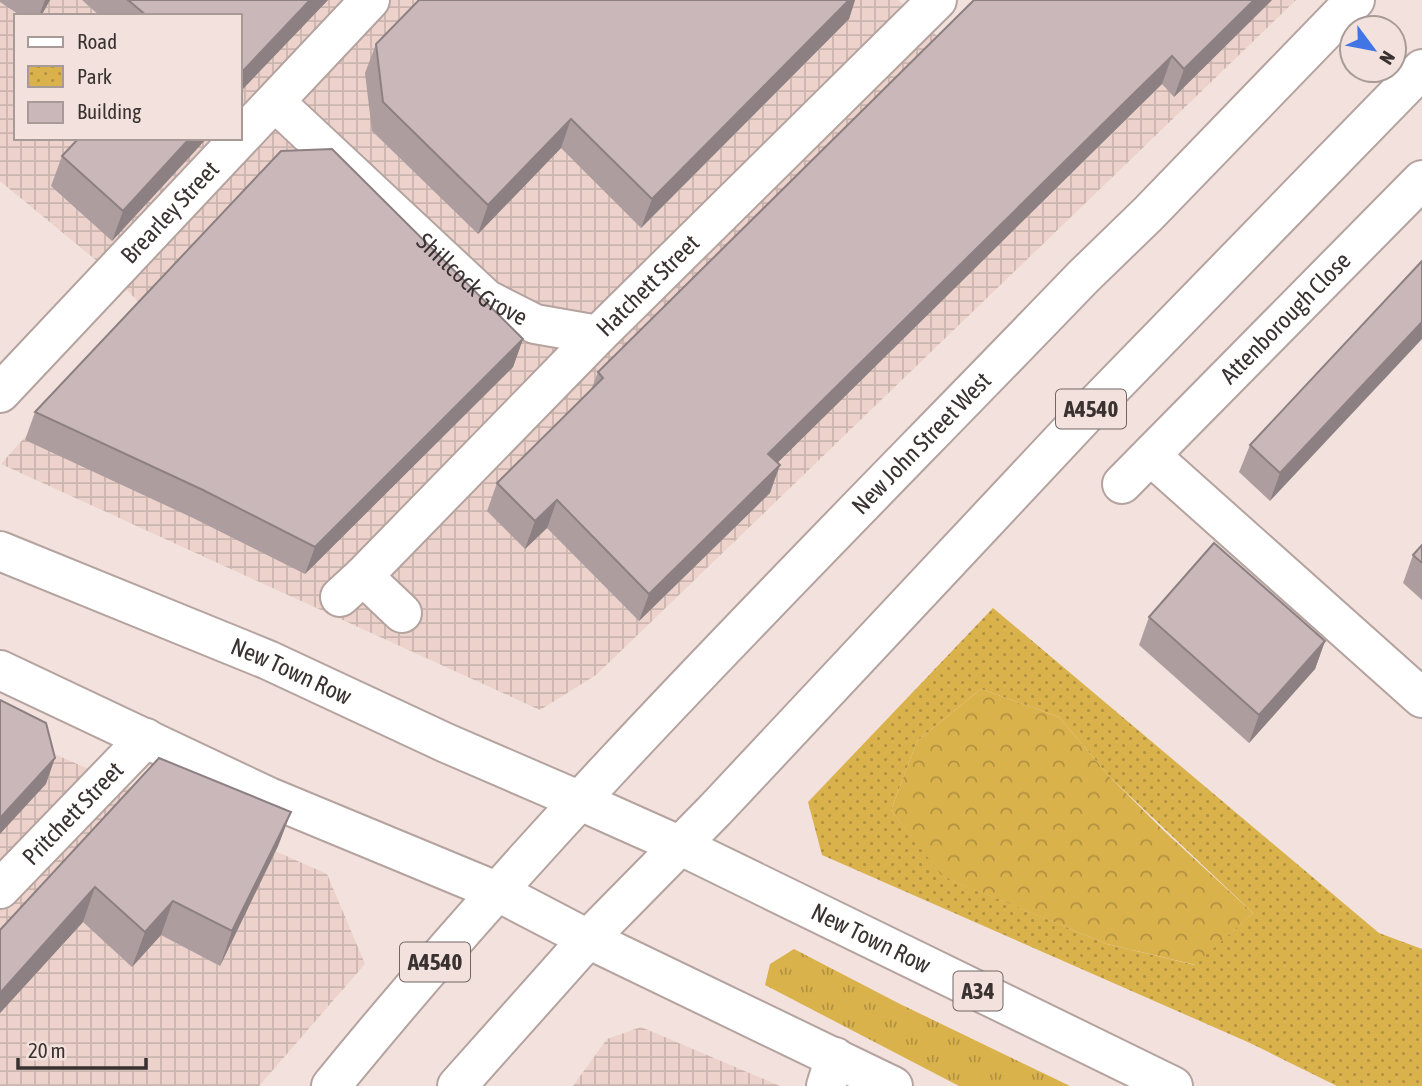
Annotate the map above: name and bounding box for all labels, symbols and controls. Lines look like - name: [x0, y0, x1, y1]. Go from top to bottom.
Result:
- legend: [14, 14, 242, 140]
- north arrow: [1338, 14, 1408, 84]
- text: Road: [77, 29, 117, 53]
- text: N: [1375, 47, 1400, 69]
- text: Park: [77, 64, 112, 88]
- text: Building: [77, 99, 141, 123]
- street label: Brearley Street: [115, 155, 224, 269]
- street label: Shillcock Grove: [412, 228, 532, 331]
- street label: Hatchett Street: [591, 229, 704, 342]
- street label: Attenborough Close: [1215, 247, 1356, 389]
- street label: New John Street West: [846, 367, 996, 519]
- road number: A4540: [1056, 390, 1126, 428]
- street label: New Town Row: [227, 632, 356, 710]
- street label: Pritchett Street: [17, 756, 128, 870]
- street label: New Town Row: [807, 898, 935, 979]
- road number: A4540: [400, 942, 470, 981]
- road number: A34: [954, 972, 1002, 1010]
- scale bar: [18, 1026, 145, 1070]
- text: 20 m: [28, 1038, 66, 1062]

